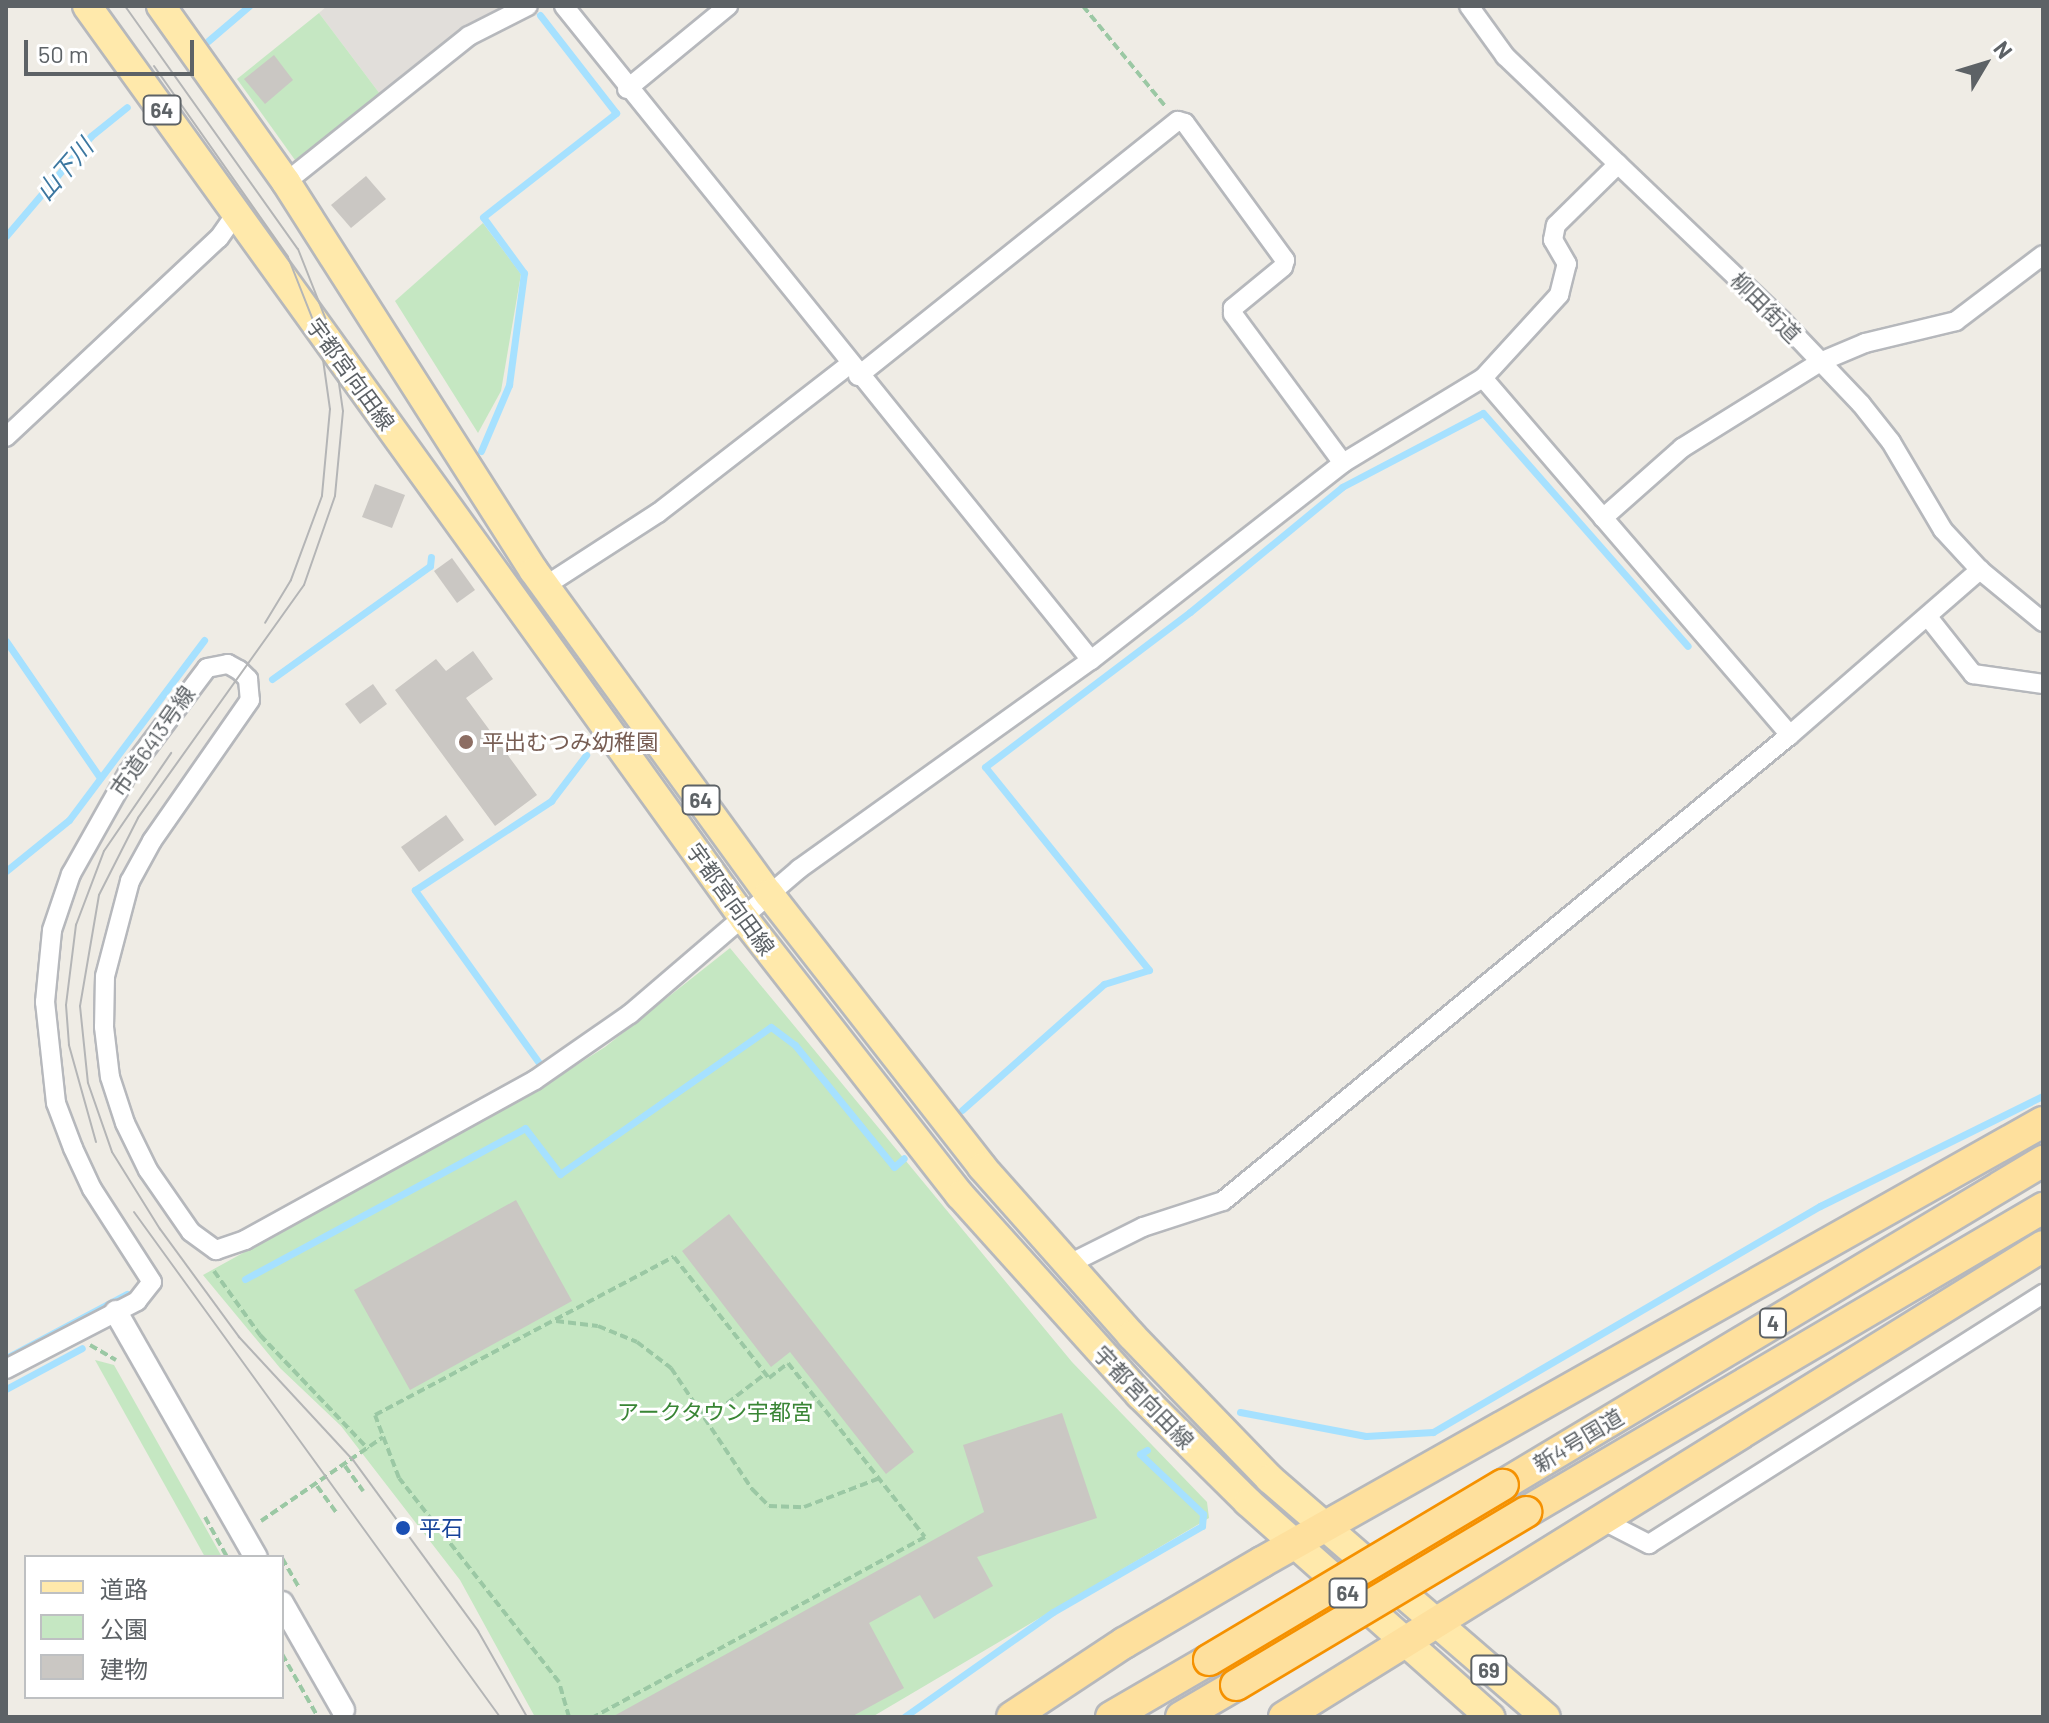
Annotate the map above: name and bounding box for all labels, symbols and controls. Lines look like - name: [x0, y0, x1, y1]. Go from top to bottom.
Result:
- scale bar: [28, 24, 198, 74]
- north arrow: [1945, 24, 2025, 104]
- text: N: [1989, 35, 2019, 63]
- text: 50 m: [38, 39, 89, 68]
- road number: 64: [142, 94, 182, 126]
- water label: 山下川: [30, 132, 98, 206]
- street label: 柳田街道: [1726, 267, 1806, 347]
- street label: 宇都宮向田線: [302, 313, 400, 435]
- street label: 市道6413号線: [104, 681, 200, 801]
- place label: 平出むつみ幼稚園: [482, 729, 658, 755]
- marker: 平出むつみ幼稚園: [457, 733, 475, 751]
- road number: 64: [681, 784, 721, 816]
- street label: 宇都宮向田線: [682, 838, 780, 960]
- road number: 4: [1757, 1307, 1789, 1339]
- street label: 宇都宮向田線: [1089, 1340, 1199, 1454]
- park label: アークタウン宇都宮: [617, 1399, 813, 1425]
- street label: 新4号国道: [1528, 1403, 1628, 1477]
- place label: 平石: [419, 1515, 463, 1541]
- marker: 平石: [394, 1519, 412, 1537]
- legend: [24, 1555, 284, 1699]
- text: 道路: [100, 1574, 148, 1603]
- road number: 64: [1328, 1577, 1368, 1609]
- text: 公園: [100, 1614, 148, 1643]
- text: 建物: [100, 1654, 148, 1683]
- road number: 69: [1469, 1654, 1509, 1686]

